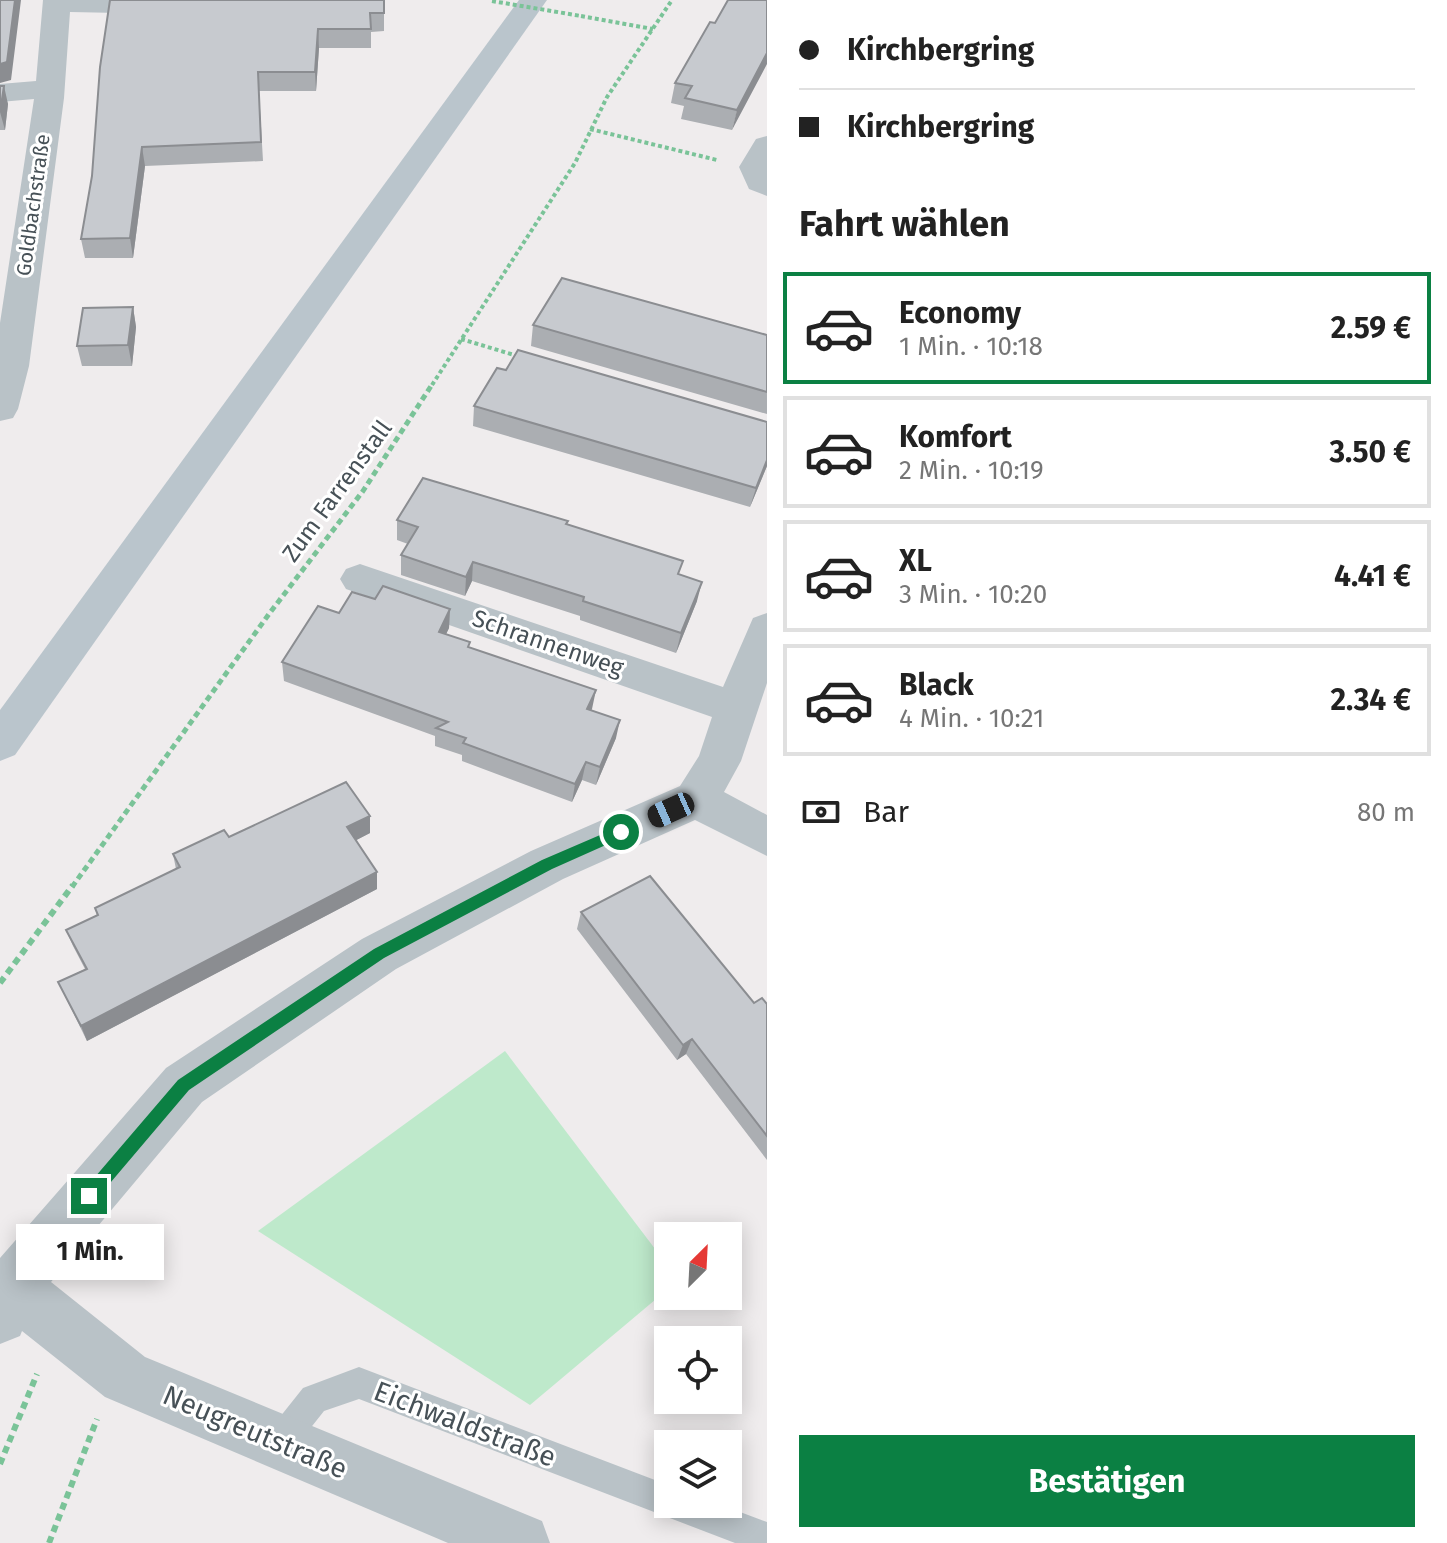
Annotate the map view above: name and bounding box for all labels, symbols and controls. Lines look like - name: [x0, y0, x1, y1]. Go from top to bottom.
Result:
- text: Kirchbergring: [847, 32, 1034, 68]
- text: Kirchbergring: [847, 109, 1034, 145]
- street label: Goldbachstraße: [11, 132, 55, 278]
- text: Fahrt wählen: [799, 202, 1010, 246]
- icon: car: [803, 292, 875, 364]
- text: Economy: [899, 295, 1021, 331]
- text: 2.59 €: [1331, 310, 1411, 346]
- text: 1 Min. · 10:18: [899, 331, 1043, 362]
- street label: Zum Farrenstall: [276, 415, 398, 567]
- icon: car: [803, 416, 875, 488]
- text: Komfort: [899, 419, 1012, 455]
- text: 3.50 €: [1329, 434, 1411, 470]
- text: 2 Min. · 10:19: [899, 455, 1044, 486]
- icon: car: [803, 540, 875, 612]
- text: XL: [899, 543, 932, 579]
- text: 4.41 €: [1334, 558, 1411, 594]
- text: 3 Min. · 10:20: [899, 579, 1047, 610]
- street label: Schrannenweg: [469, 604, 628, 682]
- icon: car: [803, 664, 875, 736]
- text: Black: [899, 667, 974, 703]
- text: 2.34 €: [1330, 682, 1411, 718]
- text: 4 Min. · 10:21: [899, 703, 1044, 734]
- car: [644, 789, 698, 831]
- icon: cash: [799, 790, 843, 834]
- text: Bar: [863, 794, 909, 830]
- text: 80 m: [1357, 797, 1415, 828]
- route start: [603, 814, 639, 850]
- route end: [71, 1178, 107, 1214]
- north arrow: [654, 1222, 742, 1310]
- map controls: [654, 1222, 742, 1518]
- callout: 1 Min.: [15, 1224, 163, 1280]
- text: 1 Min.: [56, 1236, 124, 1267]
- button: locate: [654, 1326, 742, 1414]
- street label: Eichwaldstraße: [369, 1374, 561, 1474]
- street label: Neugreutstraße: [158, 1378, 352, 1486]
- button: layers: [654, 1430, 742, 1518]
- button: Bestätigen: [799, 1435, 1415, 1527]

